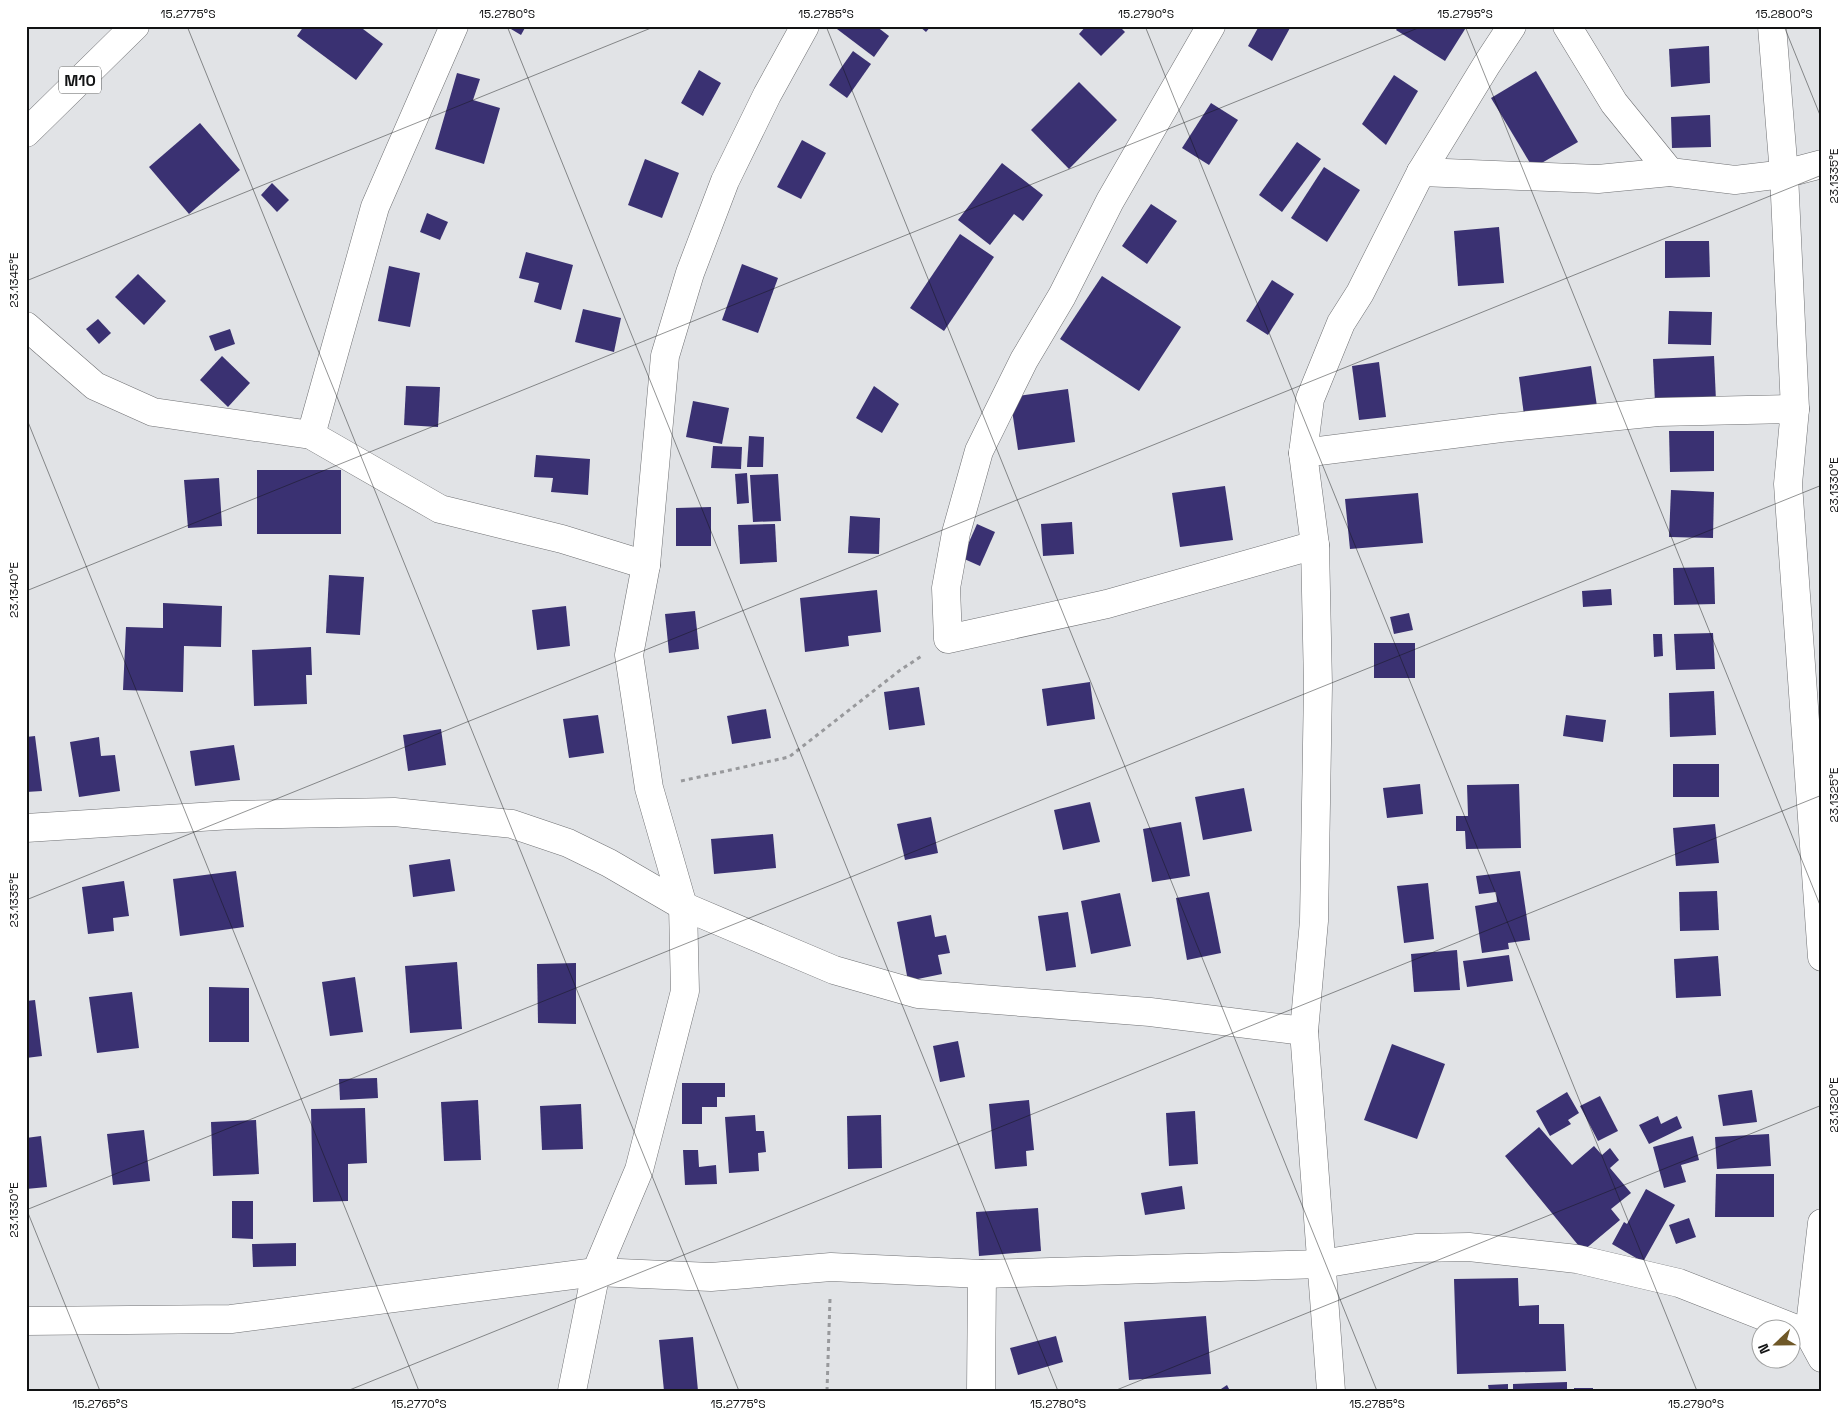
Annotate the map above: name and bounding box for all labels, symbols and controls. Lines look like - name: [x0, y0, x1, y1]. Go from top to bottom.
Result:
- text: 15.2775°S: [160, 6, 216, 22]
- text: 15.2780°S: [479, 6, 535, 22]
- text: 15.2785°S: [798, 6, 854, 22]
- text: 15.2790°S: [1118, 6, 1174, 22]
- text: 15.2795°S: [1437, 6, 1493, 22]
- text: 15.2800°S: [1755, 6, 1813, 22]
- road number: M10: [59, 66, 101, 94]
- text: 23.1335°E: [1826, 148, 1842, 204]
- text: 23.1345°E: [6, 252, 22, 308]
- text: 23.1330°E: [1826, 457, 1842, 513]
- text: 23.1340°E: [6, 562, 22, 618]
- text: 23.1325°E: [1826, 767, 1842, 823]
- text: 23.1335°E: [6, 872, 22, 928]
- text: 23.1320°E: [1826, 1077, 1842, 1133]
- text: 23.1330°E: [6, 1182, 22, 1238]
- north arrow: [1750, 1320, 1800, 1370]
- text: N: [1754, 1341, 1774, 1357]
- text: 15.2765°S: [72, 1396, 128, 1412]
- text: 15.2770°S: [391, 1396, 447, 1412]
- text: 15.2775°S: [710, 1396, 766, 1412]
- text: 15.2780°S: [1030, 1396, 1086, 1412]
- text: 15.2785°S: [1349, 1396, 1405, 1412]
- text: 15.2790°S: [1668, 1396, 1724, 1412]

